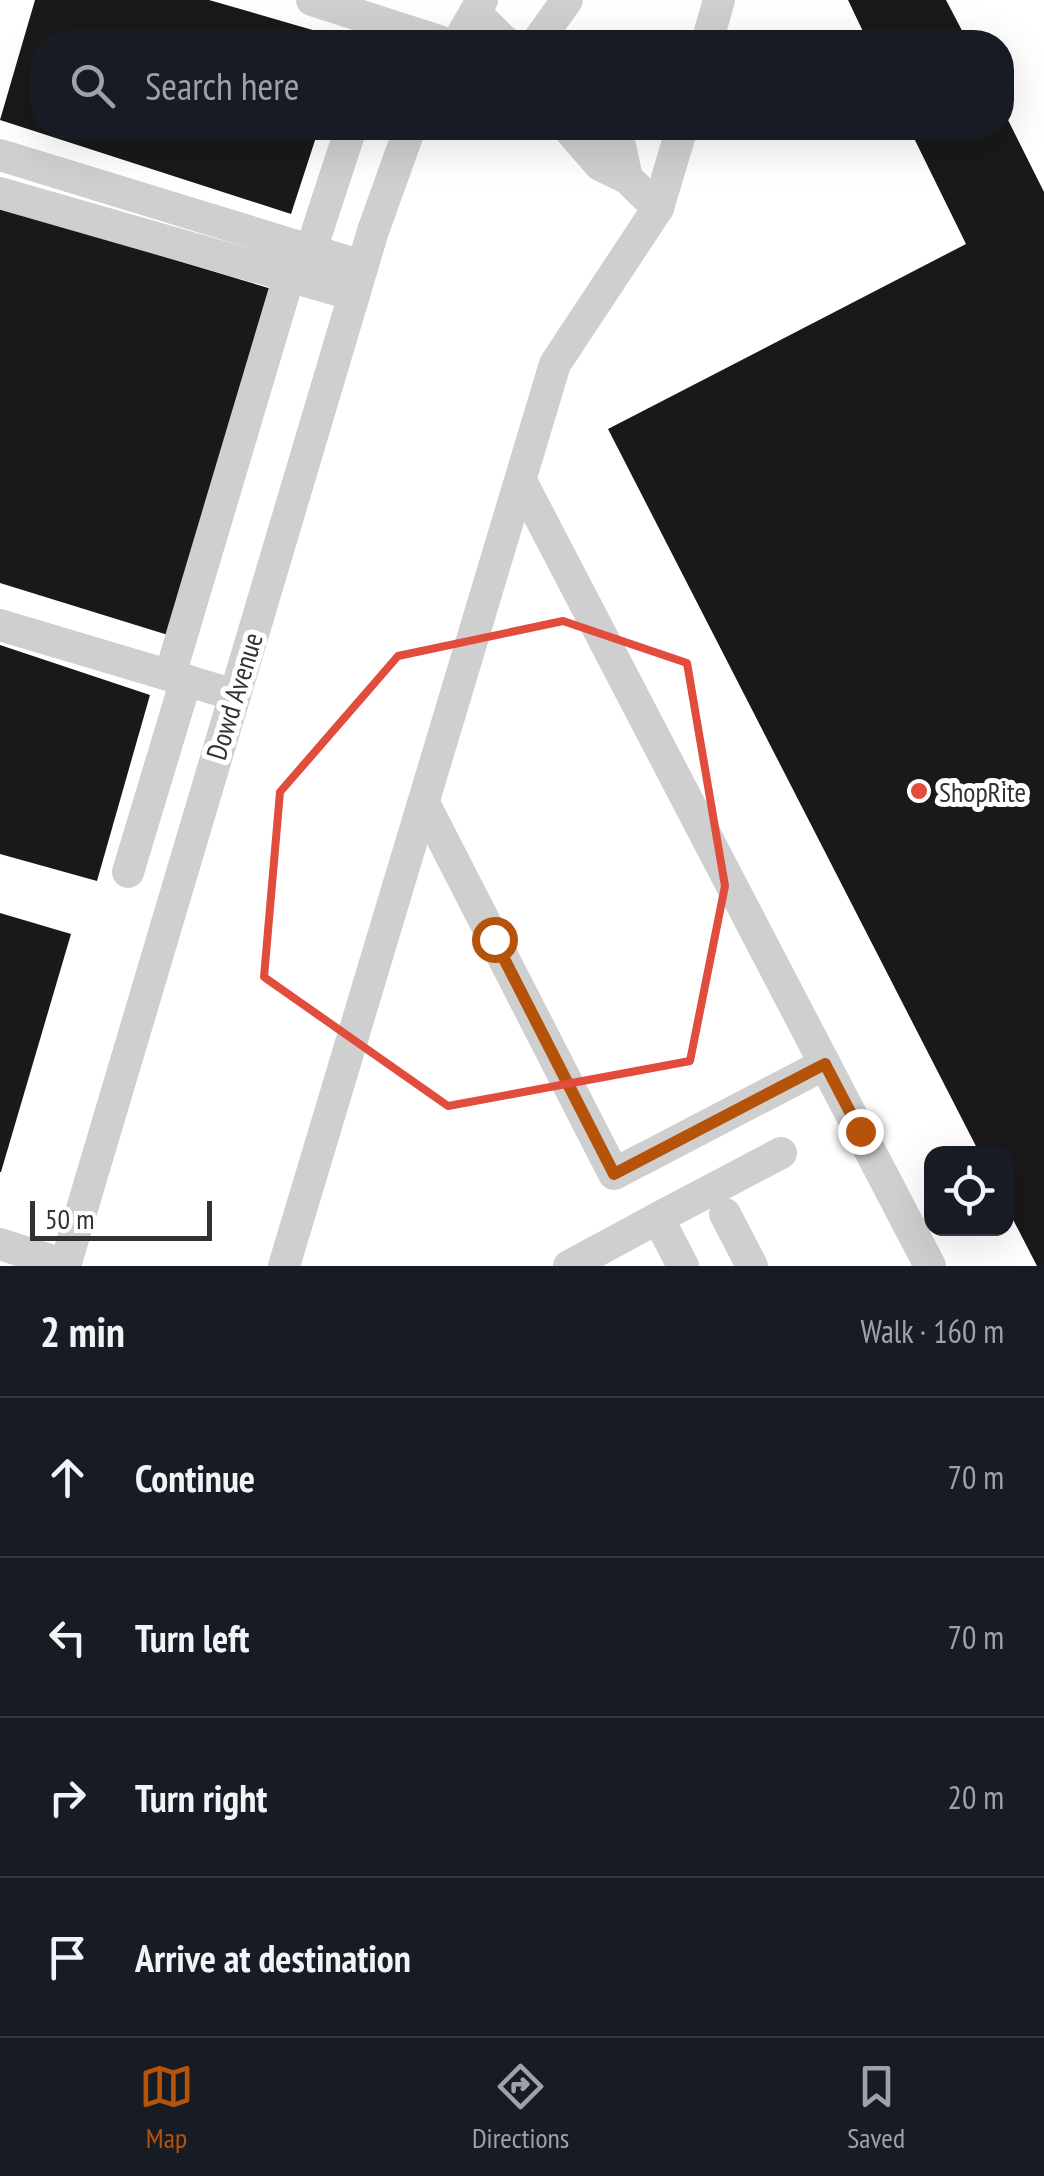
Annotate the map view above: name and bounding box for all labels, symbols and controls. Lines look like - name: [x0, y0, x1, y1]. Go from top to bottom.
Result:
- search box: [30, 30, 1014, 140]
- icon: search: [65, 58, 120, 113]
- text: Search here: [145, 61, 299, 110]
- street label: Dowd Avenue: [197, 628, 271, 764]
- place label: ShopRite: [939, 773, 1026, 810]
- marker: ShopRite: [908, 780, 930, 802]
- route start: [472, 917, 518, 963]
- route end: [838, 1109, 884, 1155]
- map controls: [924, 1146, 1014, 1236]
- button: locate: [924, 1146, 1014, 1236]
- scale bar: [30, 1196, 212, 1240]
- text: 50 m: [45, 1200, 94, 1237]
- text: 2 min: [40, 1304, 125, 1359]
- text: Walk · 160 m: [860, 1310, 1004, 1352]
- icon: ahead: [40, 1450, 95, 1505]
- text: Continue: [135, 1453, 255, 1502]
- text: 70 m: [948, 1456, 1004, 1498]
- icon: left: [40, 1610, 95, 1665]
- text: Turn left: [135, 1613, 249, 1662]
- text: 70 m: [948, 1616, 1004, 1658]
- icon: right: [40, 1770, 95, 1825]
- text: Turn right: [135, 1773, 267, 1822]
- text: 20 m: [948, 1776, 1004, 1818]
- icon: arrive: [40, 1930, 95, 1985]
- text: Arrive at destination: [135, 1933, 411, 1982]
- tab: Map: [139, 2059, 194, 2156]
- tab: Directions: [472, 2059, 569, 2156]
- tab: Saved: [847, 2059, 905, 2156]

